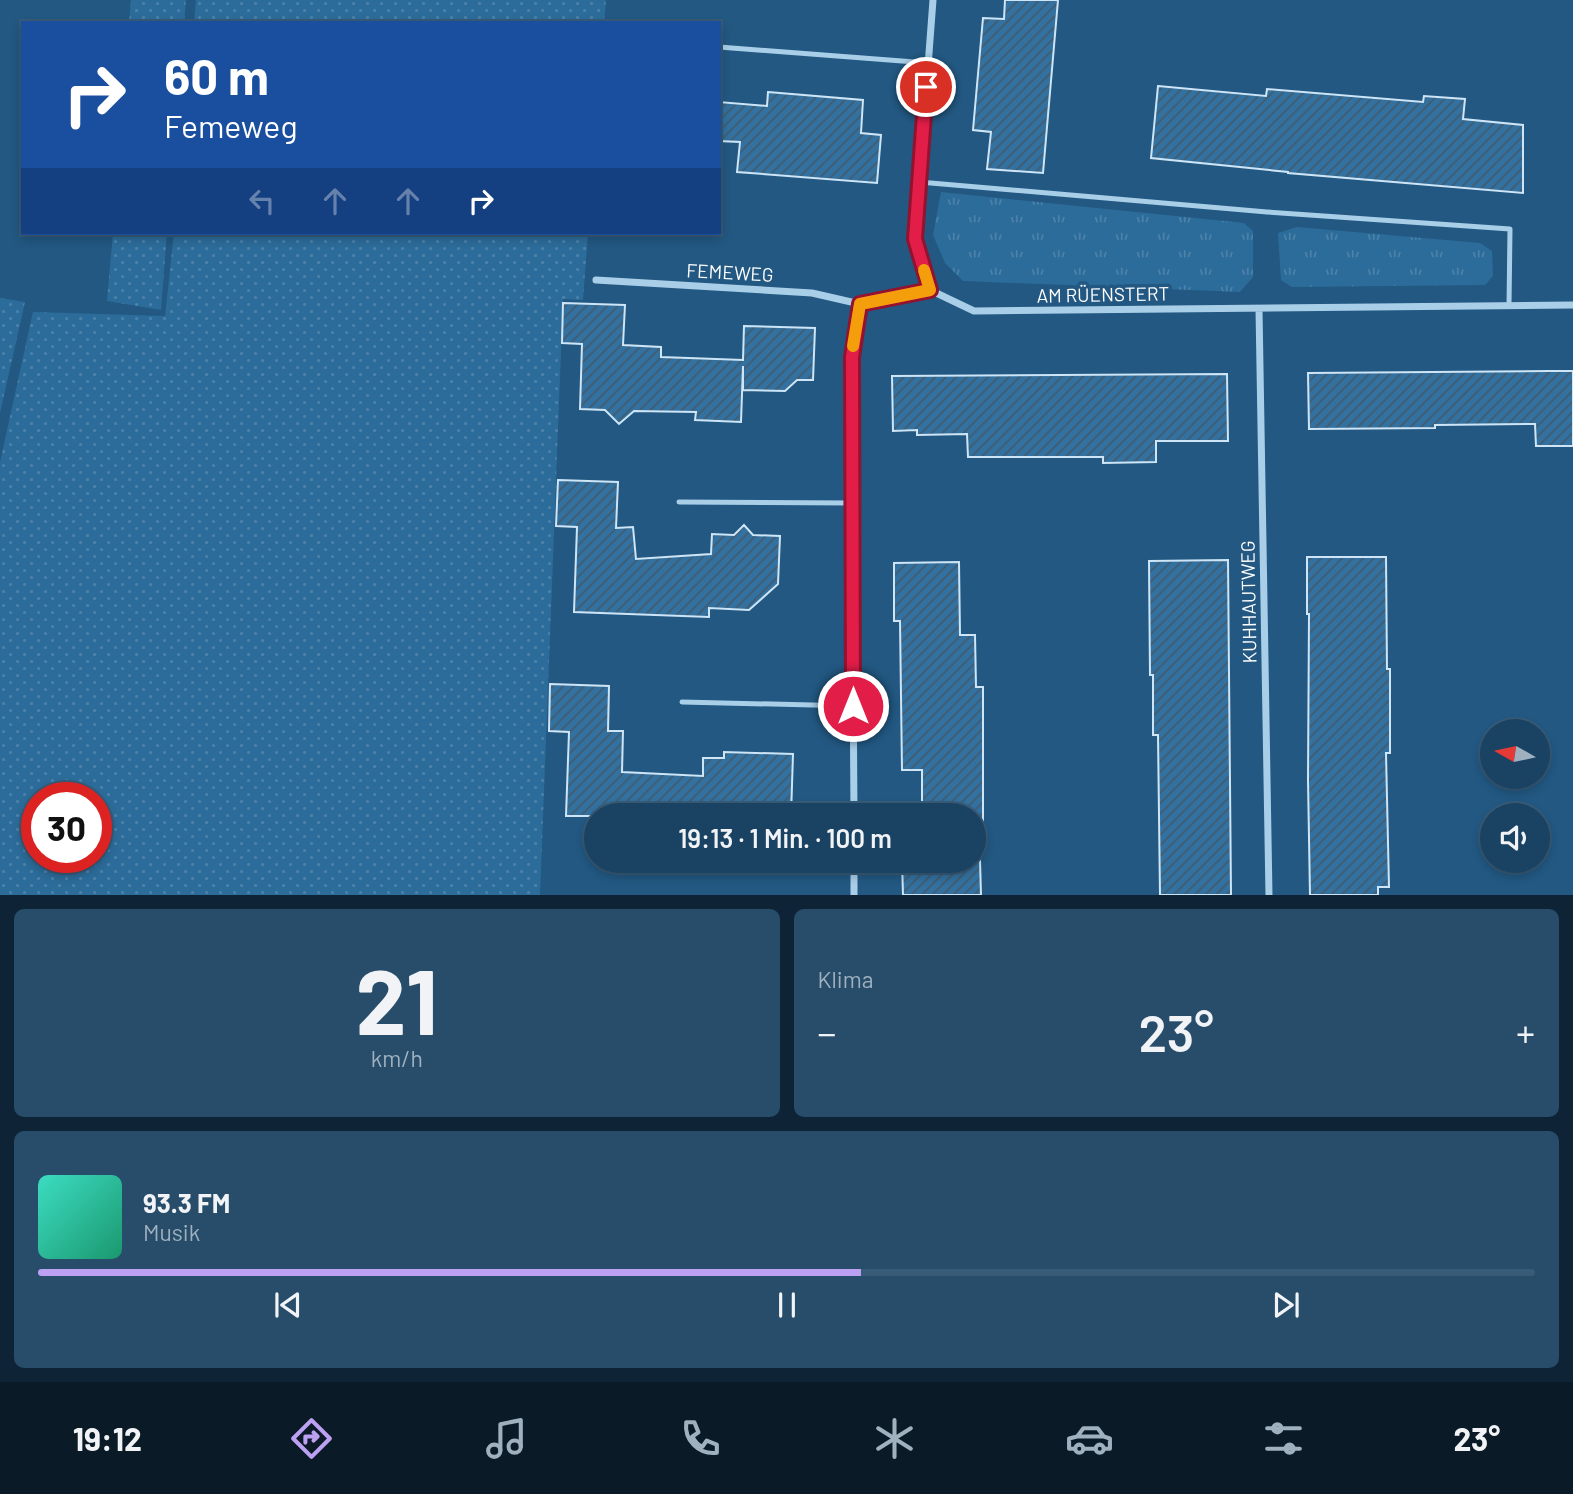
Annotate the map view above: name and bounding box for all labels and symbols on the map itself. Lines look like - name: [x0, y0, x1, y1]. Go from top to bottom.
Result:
- pin: [896, 57, 956, 117]
- street label: FEMEWEG: [686, 258, 774, 286]
- street label: AM RÜENSTERT: [1036, 281, 1170, 307]
- street label: KUHHAUTWEG: [1235, 540, 1261, 664]
- position arrow: [816, 669, 890, 743]
- north arrow: [1480, 719, 1550, 789]
- speed limit sign: 30: [21, 782, 112, 873]

